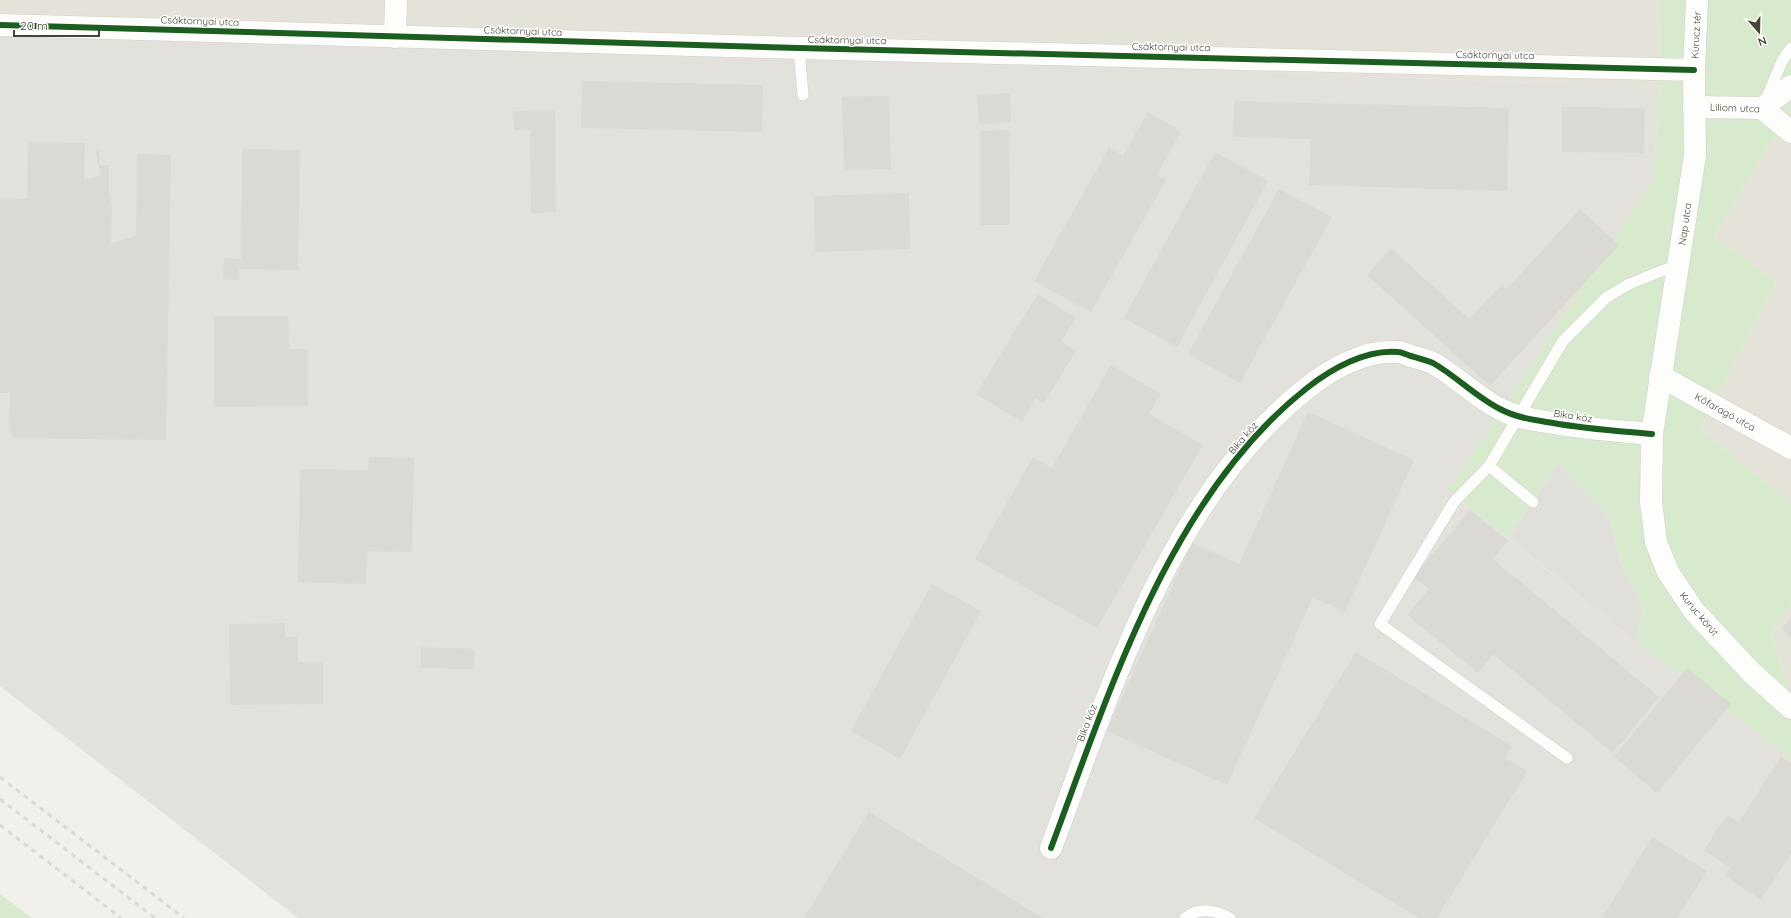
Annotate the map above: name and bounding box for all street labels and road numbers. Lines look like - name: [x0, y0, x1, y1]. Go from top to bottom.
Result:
- street label: Kurucz tér: [1688, 11, 1704, 59]
- street label: Csáktornyai utca: [161, 13, 239, 29]
- street label: Csáktornyai utca: [484, 23, 562, 39]
- street label: Csáktornyai utca: [808, 33, 886, 47]
- street label: Csáktornyai utca: [1132, 40, 1210, 54]
- street label: Csáktornyai utca: [1456, 48, 1534, 62]
- street label: Liliom utca: [1710, 101, 1760, 115]
- street label: Nap utca: [1676, 202, 1694, 246]
- street label: Kőfaragó utca: [1692, 390, 1758, 434]
- street label: Bika köz: [1553, 407, 1593, 425]
- street label: Bika köz: [1225, 419, 1261, 457]
- street label: Kuruc körút: [1677, 589, 1722, 639]
- street label: Bika köz: [1074, 702, 1100, 743]

